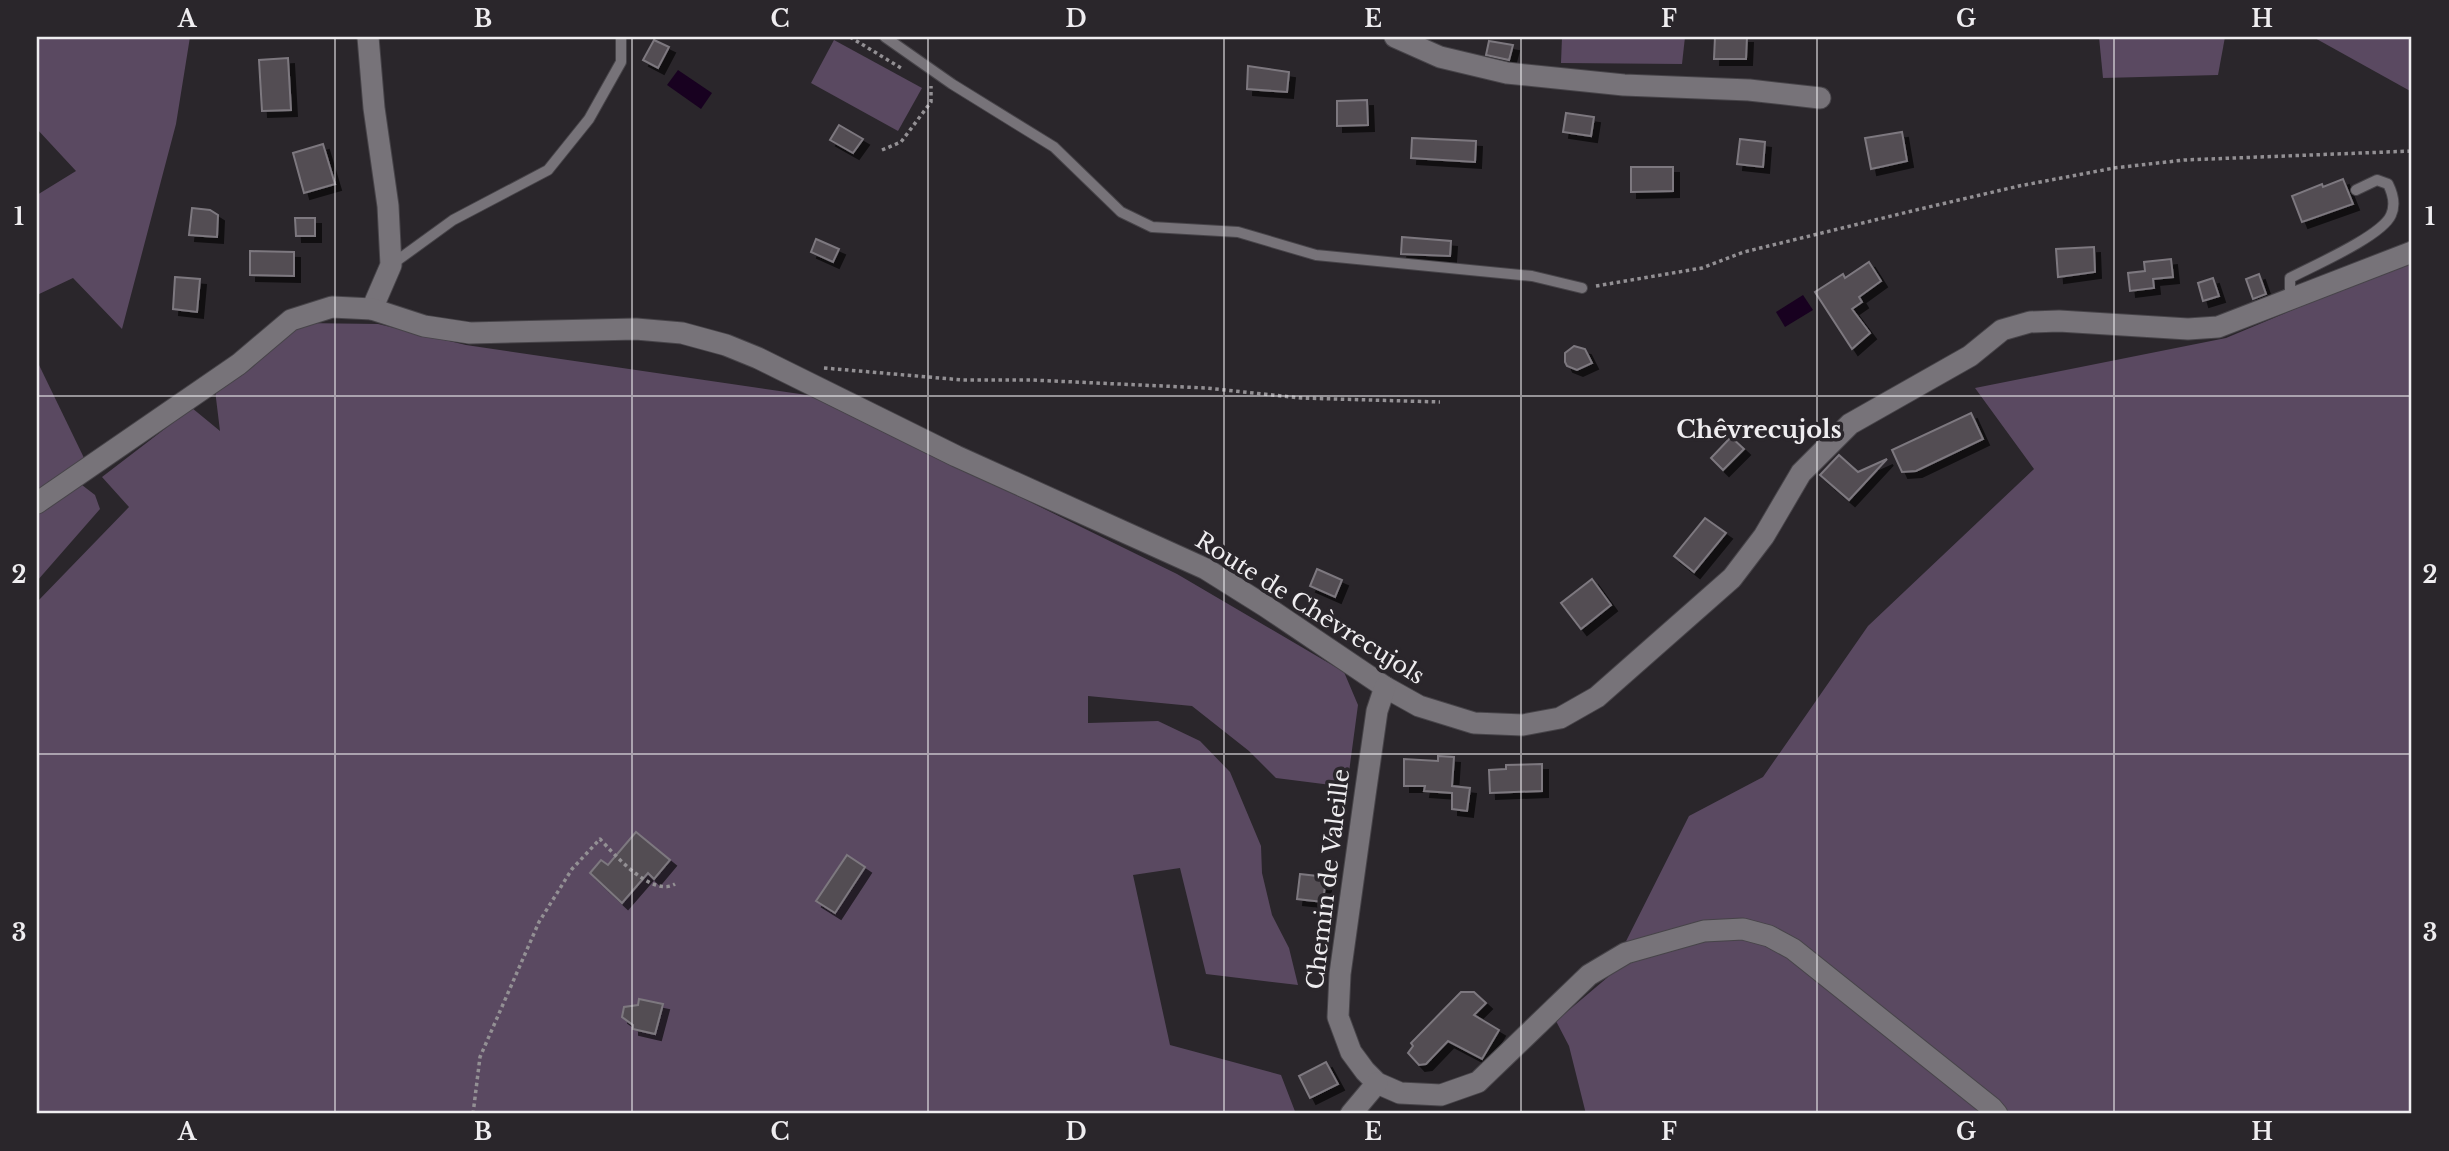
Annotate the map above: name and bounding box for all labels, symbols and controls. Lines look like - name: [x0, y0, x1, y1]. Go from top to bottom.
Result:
- text: A: [177, 5, 198, 33]
- text: B: [474, 5, 492, 33]
- text: C: [771, 5, 789, 33]
- text: D: [1065, 5, 1087, 33]
- text: E: [1364, 5, 1382, 33]
- text: F: [1661, 5, 1677, 33]
- text: G: [1956, 5, 1976, 33]
- text: H: [2251, 5, 2273, 33]
- text: 1: [14, 203, 24, 231]
- text: 1: [2425, 203, 2435, 231]
- district label: Chêvrecujols: [1676, 415, 1842, 444]
- street label: Route de Chèvrecujols: [1190, 526, 1430, 690]
- text: 2: [12, 561, 26, 589]
- text: 2: [2423, 561, 2437, 589]
- street label: Chemin de Valeille: [1301, 767, 1355, 991]
- text: 3: [12, 919, 26, 947]
- text: 3: [2423, 919, 2437, 947]
- text: A: [177, 1118, 198, 1146]
- text: B: [474, 1118, 492, 1146]
- text: C: [771, 1118, 789, 1146]
- text: D: [1065, 1118, 1087, 1146]
- text: E: [1364, 1118, 1382, 1146]
- text: F: [1661, 1118, 1677, 1146]
- text: G: [1956, 1118, 1976, 1146]
- text: H: [2251, 1118, 2273, 1146]

